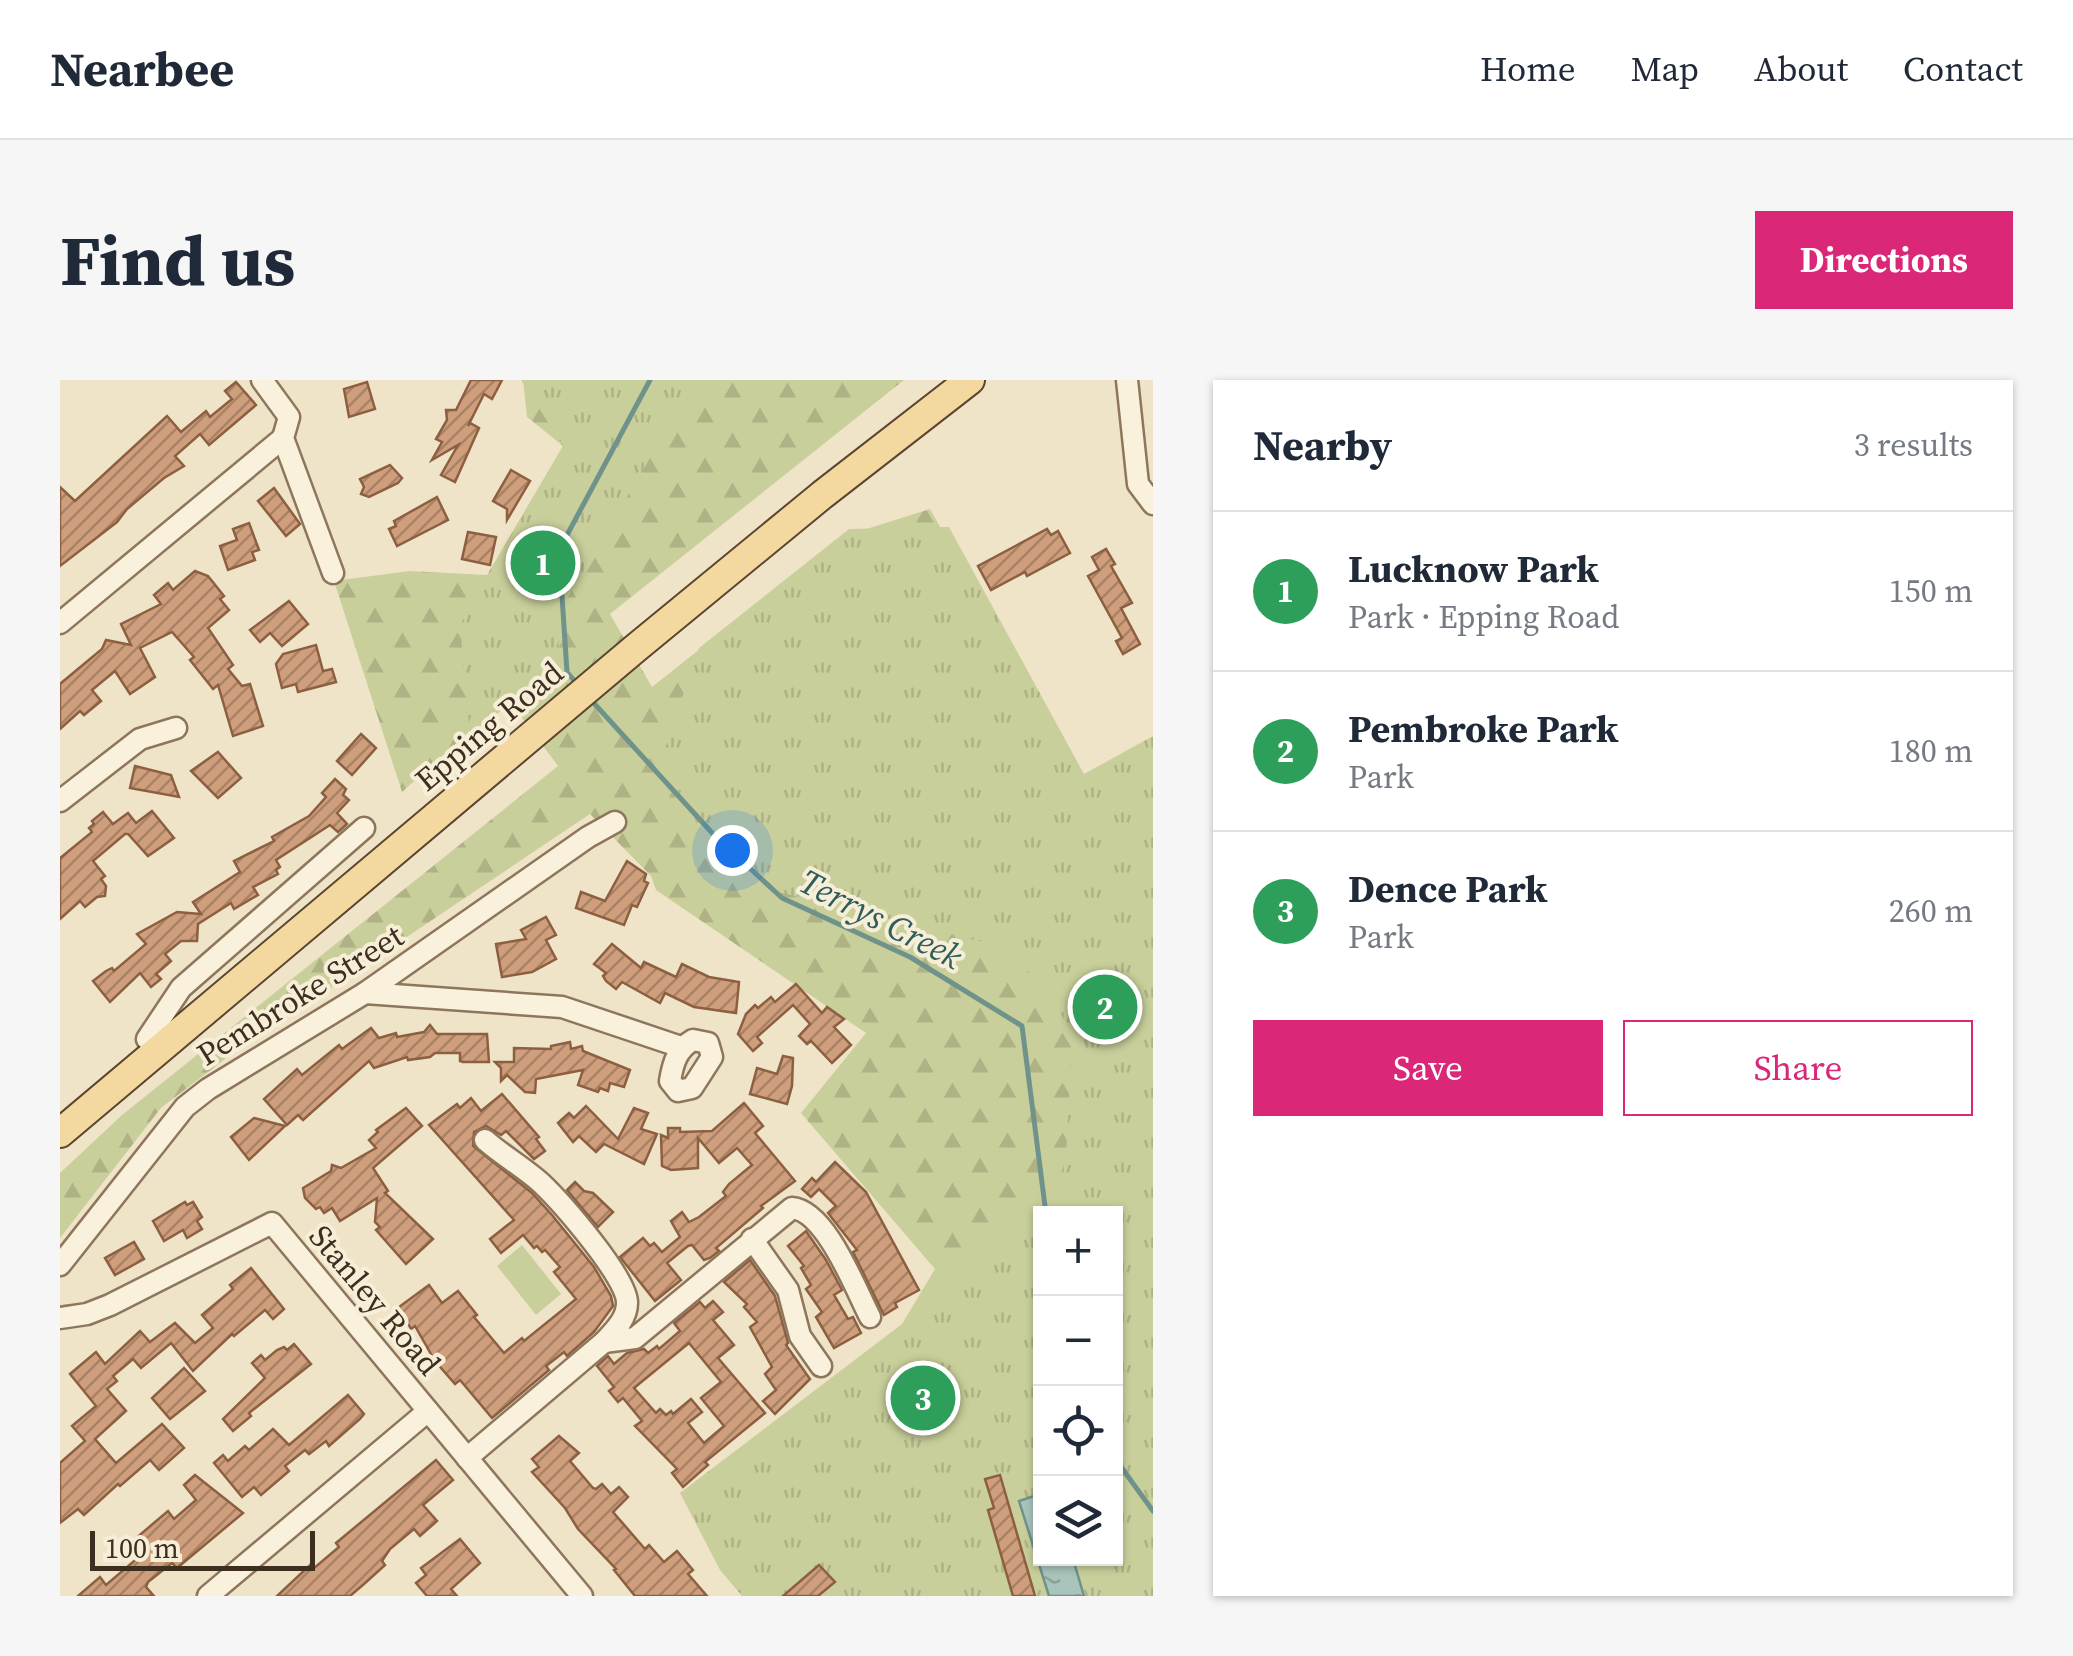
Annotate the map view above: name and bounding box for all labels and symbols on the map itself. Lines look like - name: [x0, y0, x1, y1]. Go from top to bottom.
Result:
- pin: 1: [510, 526, 576, 600]
- street label: Epping Road: [405, 651, 573, 801]
- your location: [707, 825, 758, 876]
- water label: Terrys Creek: [791, 857, 971, 981]
- street label: Pembroke Street: [188, 914, 412, 1076]
- pin: 2: [1072, 970, 1138, 1044]
- street label: Stanley Road: [299, 1215, 451, 1385]
- pin: 3: [890, 1360, 956, 1436]
- scale bar: [90, 1526, 315, 1570]

